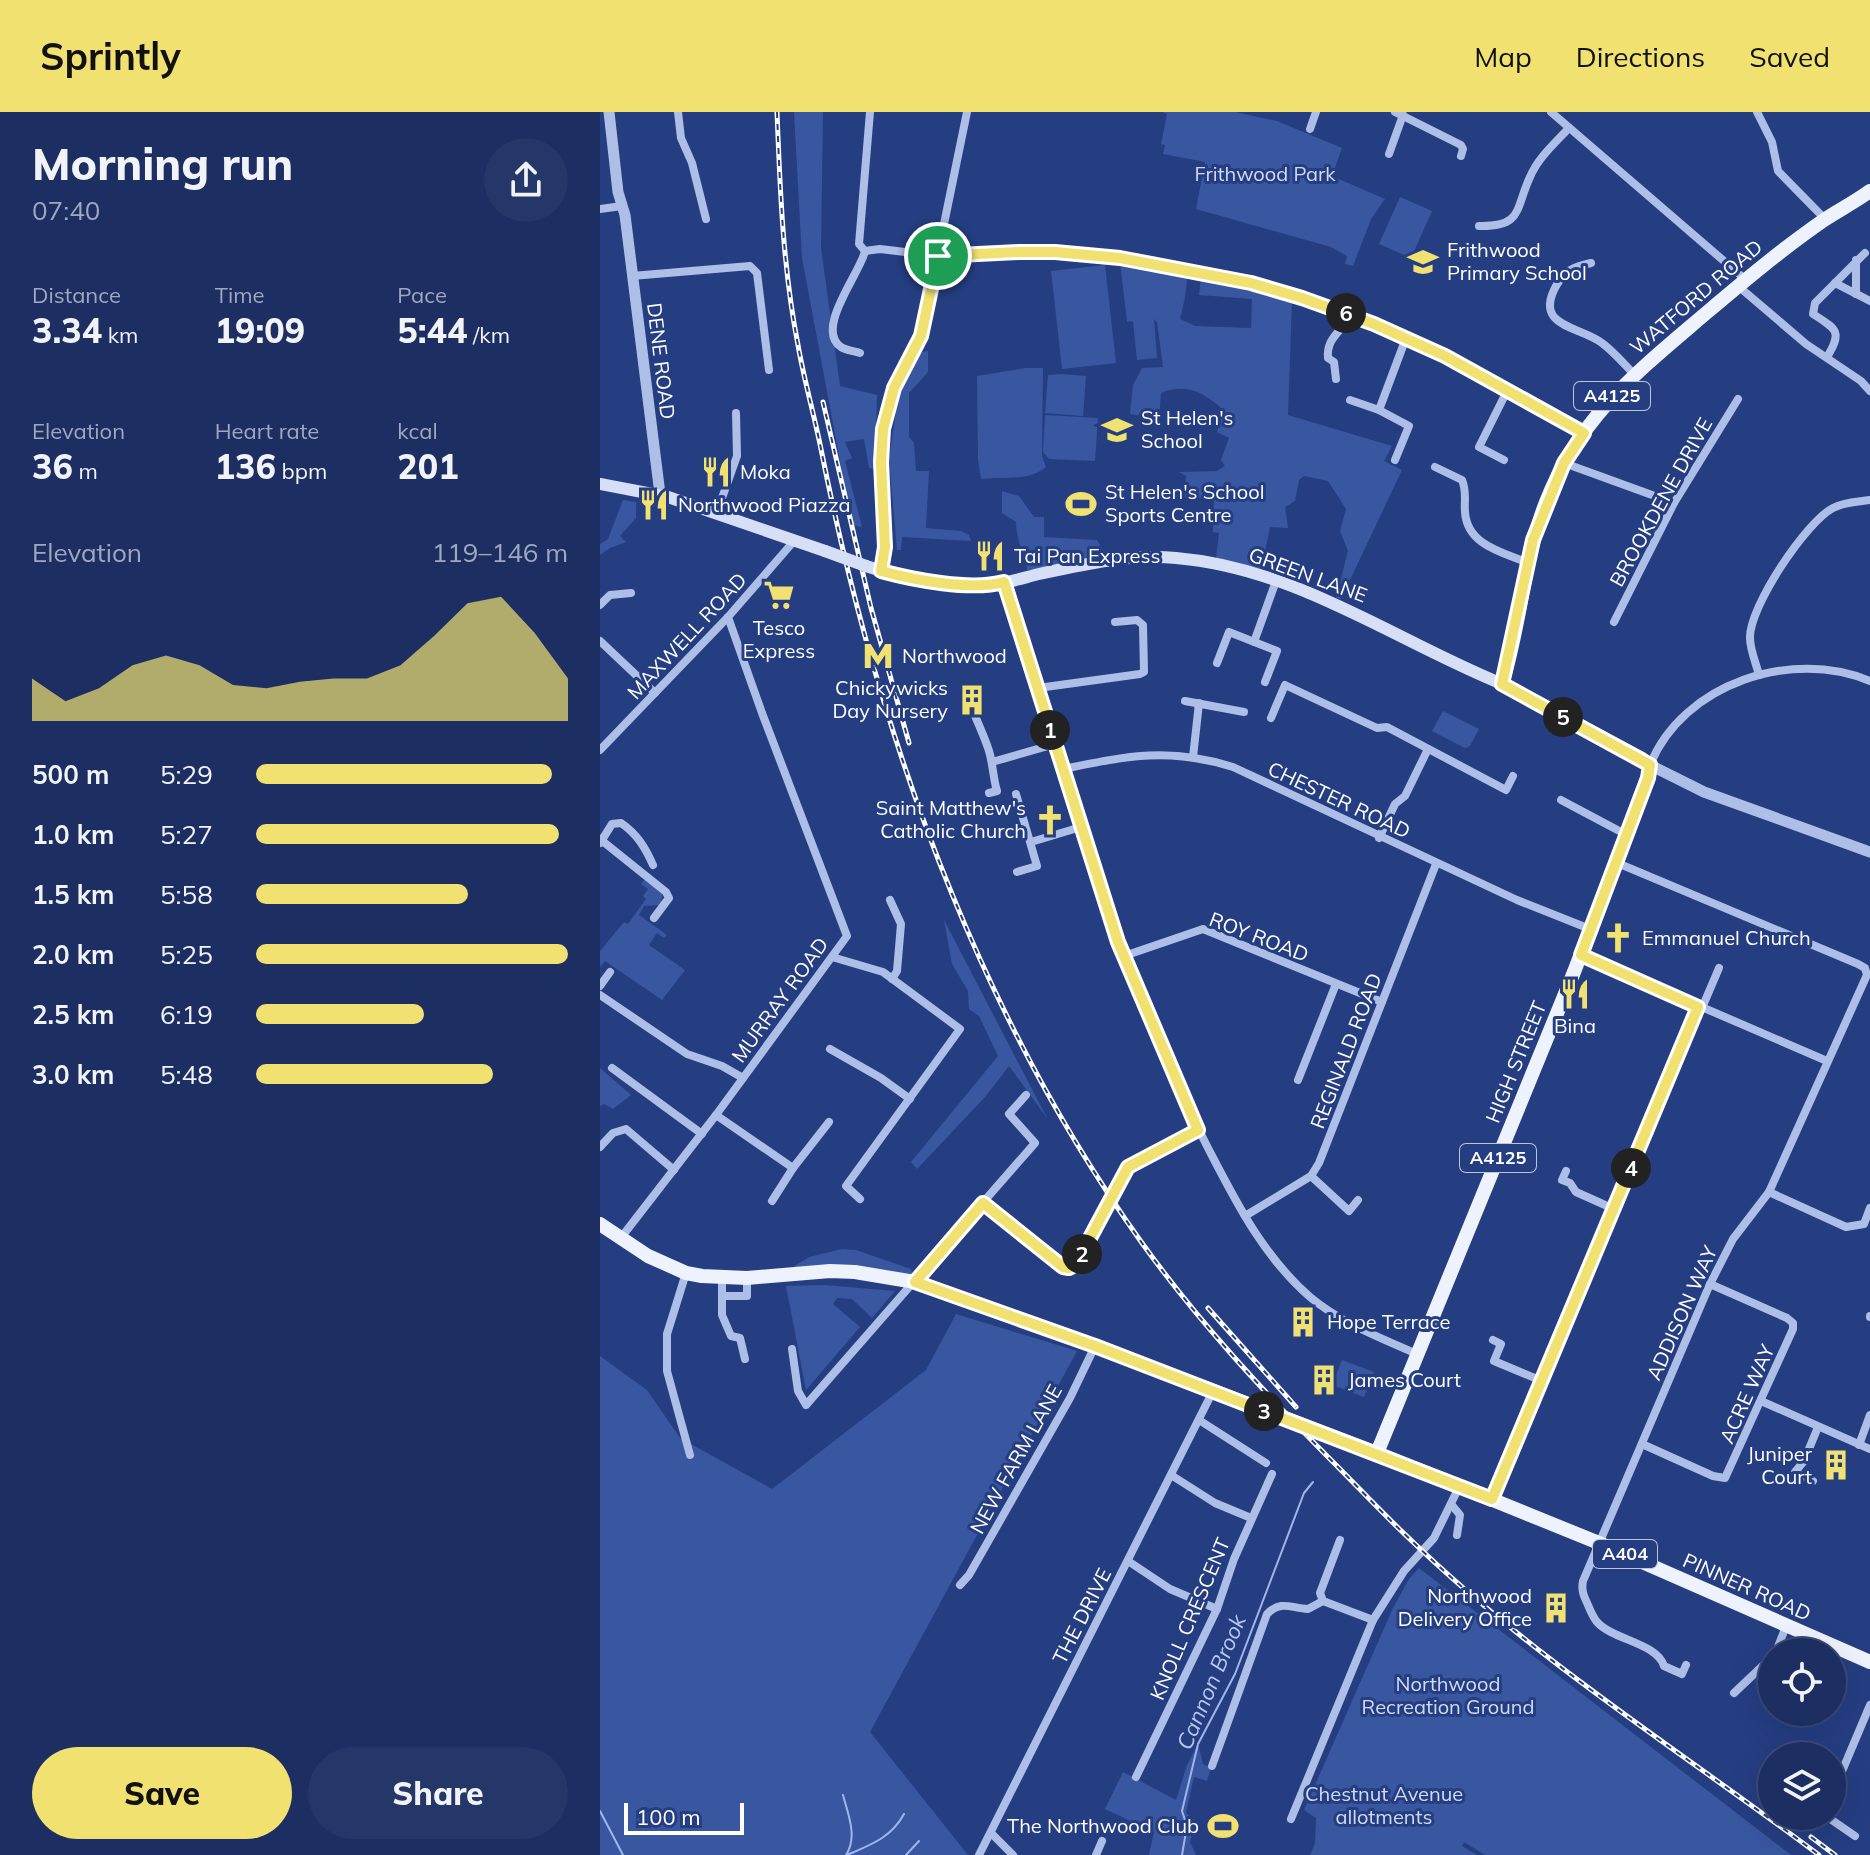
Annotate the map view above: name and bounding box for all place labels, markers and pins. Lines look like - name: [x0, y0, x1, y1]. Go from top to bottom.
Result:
- pin: [904, 222, 972, 290]
- place label: Frithwood Primary School: [1447, 237, 1587, 285]
- school or university icon: Frithwood Primary School: [1406, 245, 1440, 279]
- pin: 6: [1326, 293, 1366, 333]
- place label: St Helen's School: [1141, 405, 1234, 453]
- school or university icon: St Helen's School: [1100, 413, 1134, 447]
- restaurant icon: Moka: [699, 455, 733, 489]
- place label: Moka: [740, 459, 791, 484]
- place label: St Helen's School Sports Centre: [1105, 479, 1264, 527]
- sports icon: St Helen's School Sports Centre: [1064, 487, 1098, 521]
- restaurant icon: Northwood Piazza: [637, 488, 671, 522]
- place label: Northwood Piazza: [678, 492, 851, 517]
- restaurant icon: Tai Pan Express: [973, 539, 1007, 573]
- place label: Tai Pan Express: [1014, 543, 1160, 568]
- supermarket icon: Tesco Express: [762, 578, 796, 612]
- place label: Tesco Express: [743, 615, 815, 663]
- metro station icon: Northwood: [861, 639, 895, 673]
- place label: Northwood: [902, 643, 1007, 668]
- place label: Chickywicks Day Nursery: [832, 675, 948, 723]
- building icon: Chickywicks Day Nursery: [955, 683, 989, 717]
- pin: 5: [1543, 697, 1583, 737]
- pin: 1: [1030, 710, 1070, 750]
- place label: Saint Matthew's Catholic Church: [876, 795, 1026, 843]
- church icon: Saint Matthew's Catholic Church: [1033, 803, 1067, 837]
- church icon: Emmanuel Church: [1601, 921, 1635, 955]
- place label: Emmanuel Church: [1642, 925, 1811, 950]
- restaurant icon: Bina: [1558, 977, 1592, 1011]
- place label: Bina: [1554, 1013, 1596, 1038]
- pin: 4: [1611, 1148, 1651, 1188]
- pin: 2: [1062, 1234, 1102, 1274]
- building icon: Hope Terrace: [1286, 1305, 1320, 1339]
- place label: Hope Terrace: [1327, 1309, 1450, 1334]
- building icon: James Court: [1307, 1363, 1341, 1397]
- place label: James Court: [1348, 1367, 1461, 1392]
- pin: 3: [1244, 1391, 1284, 1431]
- place label: Juniper Court: [1747, 1441, 1813, 1489]
- building icon: Juniper Court: [1819, 1448, 1853, 1482]
- place label: Northwood Delivery Office: [1398, 1583, 1532, 1631]
- building icon: Northwood Delivery Office: [1539, 1591, 1573, 1625]
- sports icon: The Northwood Club: [1206, 1809, 1240, 1843]
- place label: The Northwood Club: [1007, 1813, 1199, 1838]

